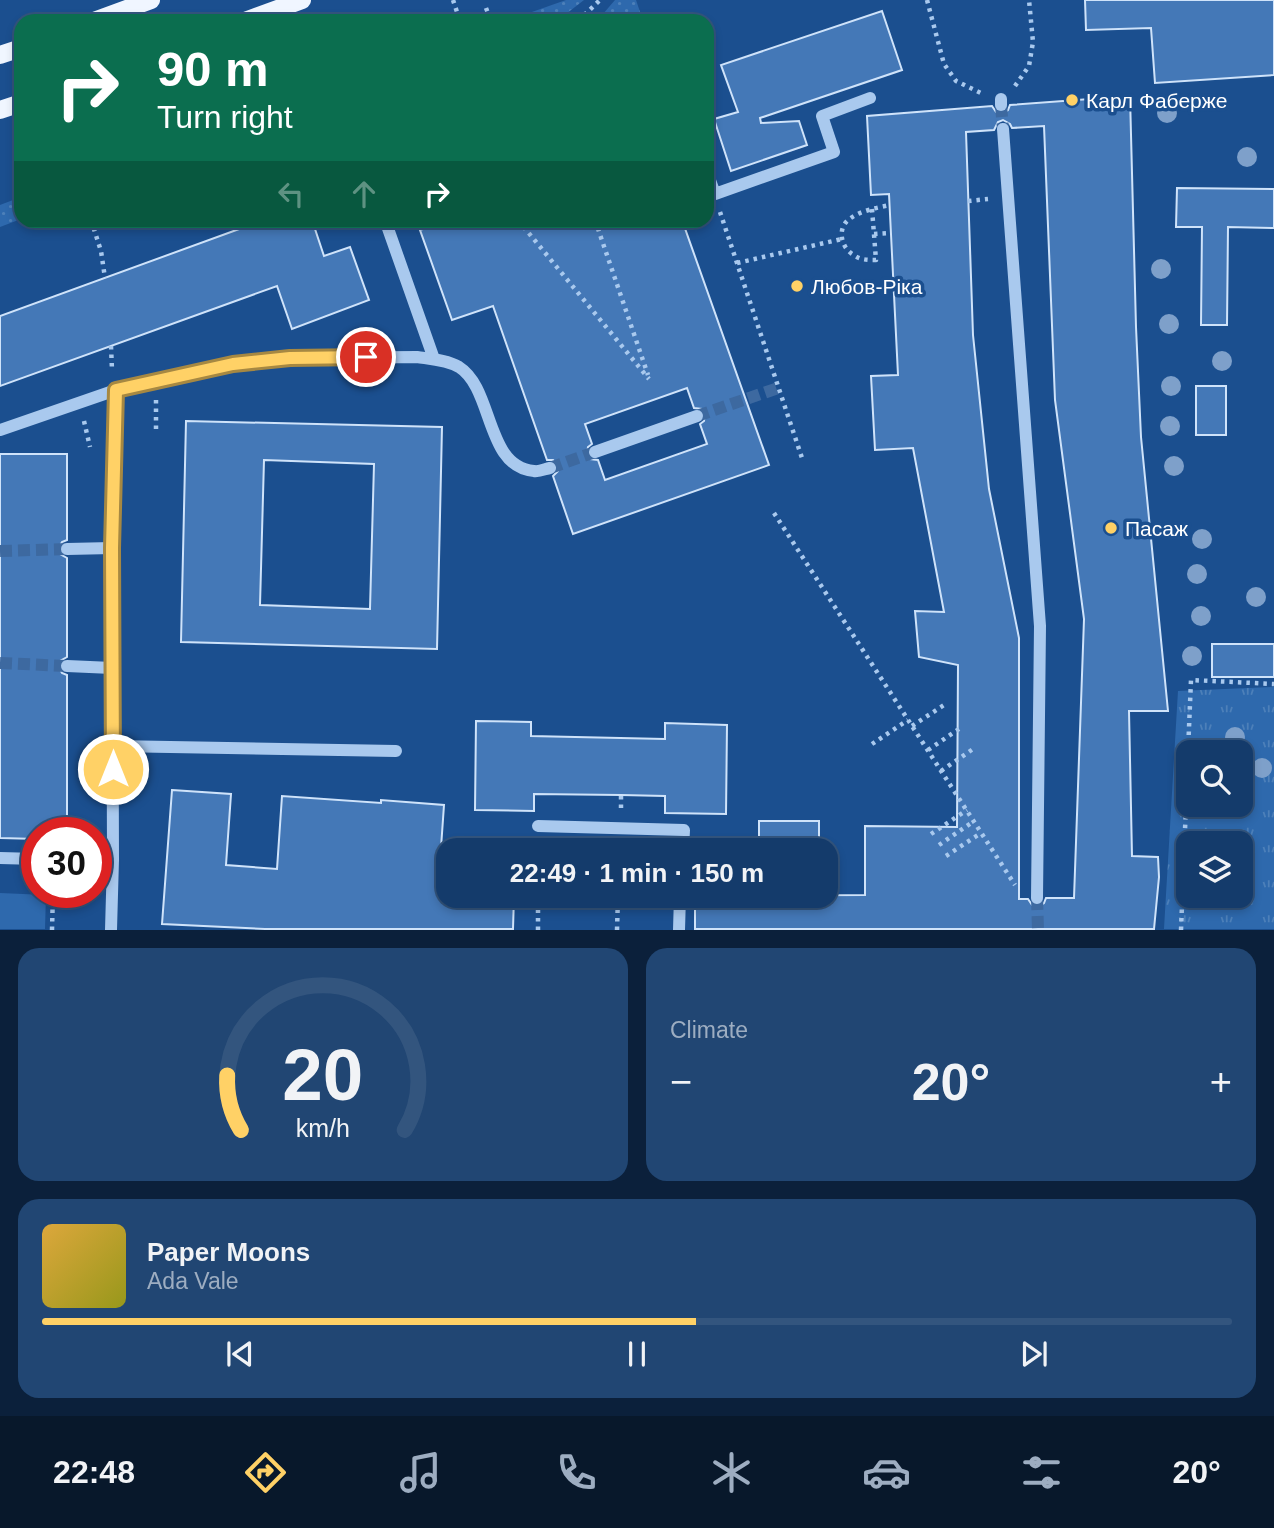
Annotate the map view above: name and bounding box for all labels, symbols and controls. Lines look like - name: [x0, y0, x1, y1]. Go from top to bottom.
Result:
- icon: right: [42, 42, 133, 133]
- text: 90 m: [157, 42, 269, 96]
- place label: Карл Фаберже: [1086, 89, 1227, 112]
- marker: Карл Фаберже: [1064, 92, 1080, 108]
- text: Turn right: [157, 99, 293, 135]
- icon: left: [272, 175, 310, 213]
- icon: ahead: [345, 175, 383, 213]
- icon: right: [418, 175, 456, 213]
- place label: Любов-Ріка: [811, 275, 923, 298]
- marker: Любов-Ріка: [789, 278, 805, 294]
- pin: [336, 327, 396, 387]
- icon: arrive: [347, 338, 385, 376]
- place label: Пасаж: [1125, 517, 1188, 540]
- marker: Пасаж: [1103, 520, 1119, 536]
- position arrow: [76, 732, 150, 806]
- map controls: [1176, 740, 1253, 908]
- button: search: [1176, 740, 1253, 817]
- speed limit sign: 30: [21, 817, 112, 908]
- button: layers: [1176, 831, 1253, 908]
- text: 22:49 · 1 min · 150 m: [510, 858, 764, 888]
- text: Climate: [670, 1017, 748, 1043]
- text: 20: [283, 1035, 363, 1116]
- text: 20°: [912, 1053, 990, 1111]
- text: −: [670, 1061, 692, 1103]
- text: +: [1210, 1061, 1232, 1103]
- text: km/h: [296, 1114, 350, 1142]
- text: Paper Moons: [147, 1237, 310, 1267]
- text: Ada Vale: [147, 1268, 239, 1294]
- icon: previous: [221, 1335, 259, 1373]
- icon: pause: [618, 1335, 656, 1373]
- icon: next: [1015, 1335, 1053, 1373]
- icon: directions: [241, 1448, 290, 1497]
- icon: music: [396, 1448, 445, 1497]
- icon: phone: [552, 1448, 601, 1497]
- icon: climate: [707, 1448, 756, 1497]
- icon: car: [862, 1448, 911, 1497]
- icon: filters: [1017, 1448, 1066, 1497]
- text: 22:48: [53, 1454, 135, 1490]
- text: 20°: [1172, 1454, 1221, 1490]

